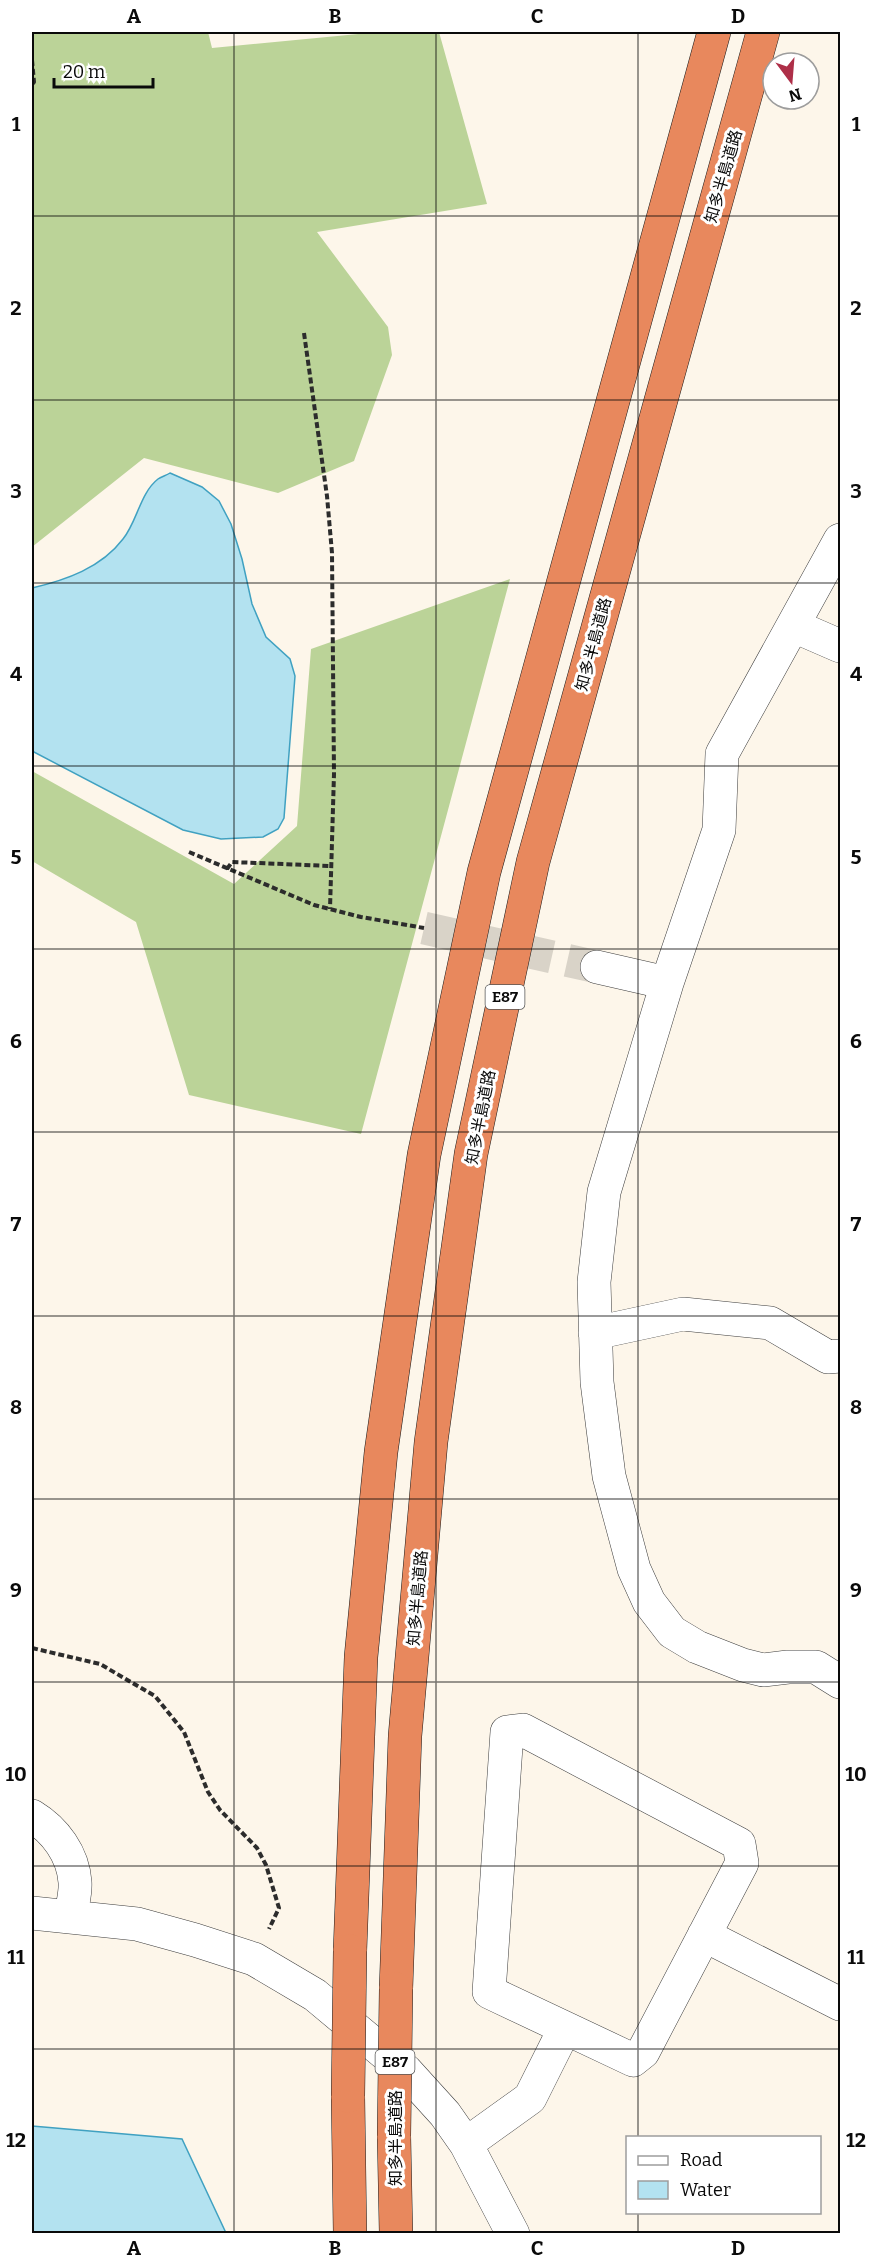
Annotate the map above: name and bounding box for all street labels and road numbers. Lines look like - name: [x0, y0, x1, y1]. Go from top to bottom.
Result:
- street label: 知多半島道路: [701, 127, 746, 225]
- street label: 知多半島道路: [572, 595, 615, 693]
- road number: E87: [486, 985, 524, 1009]
- street label: 知多半島道路: [462, 1068, 499, 1166]
- street label: 知多半島道路: [404, 1549, 431, 1647]
- road number: E87: [376, 2050, 414, 2074]
- street label: 知多半島道路: [386, 2090, 405, 2186]

